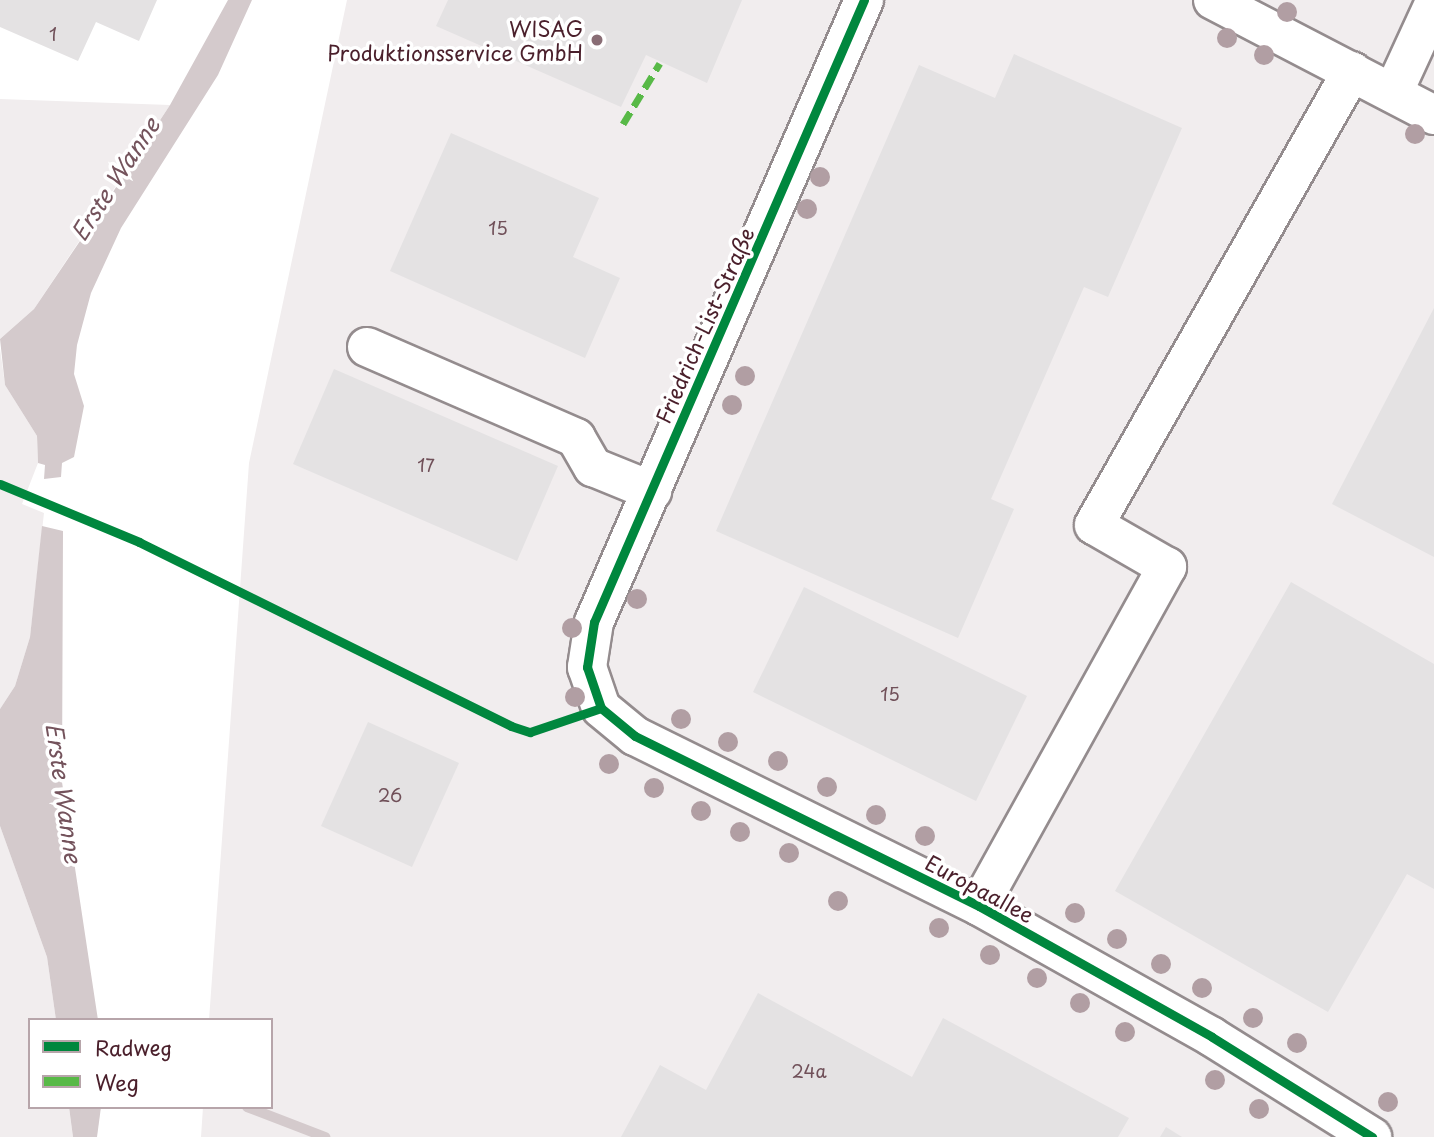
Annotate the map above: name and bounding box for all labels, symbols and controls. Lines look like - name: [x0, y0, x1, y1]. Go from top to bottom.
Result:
- place label: WISAG Produktionsservice GmbH: [327, 15, 583, 65]
- house number: 1: [49, 23, 57, 45]
- marker: WISAG Produktionsservice GmbH: [589, 32, 605, 48]
- water label: Erste Wanne: [65, 113, 165, 245]
- house number: 15: [488, 217, 508, 239]
- street label: Friedrich-List-Straße: [649, 223, 759, 427]
- house number: 17: [417, 454, 435, 476]
- house number: 15: [880, 683, 900, 705]
- water label: Erste Wanne: [41, 722, 87, 864]
- house number: 26: [378, 784, 402, 806]
- street label: Europaallee: [922, 849, 1038, 927]
- legend: [28, 1018, 273, 1109]
- text: Radweg: [95, 1031, 172, 1063]
- house number: 24a: [791, 1060, 827, 1082]
- text: Weg: [95, 1066, 139, 1098]

